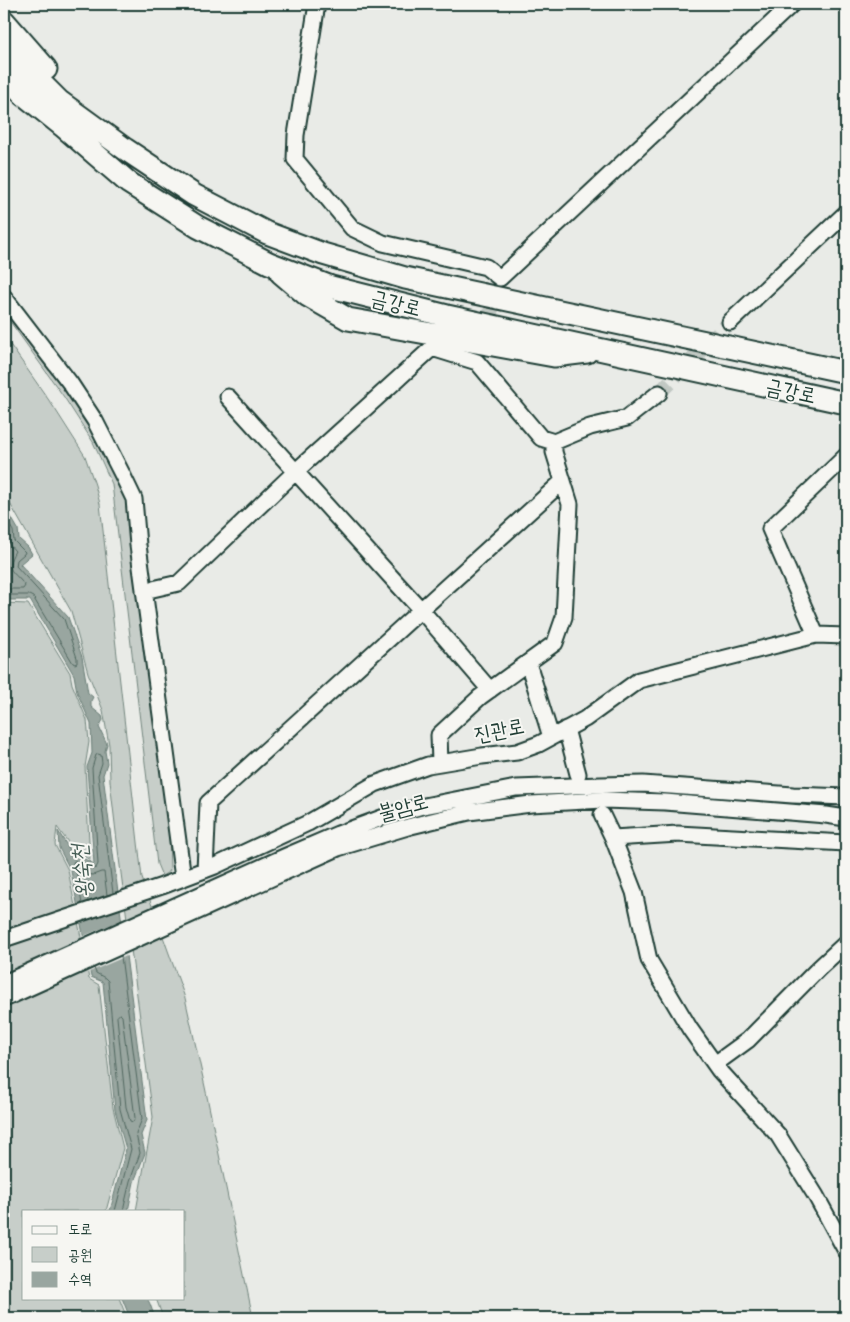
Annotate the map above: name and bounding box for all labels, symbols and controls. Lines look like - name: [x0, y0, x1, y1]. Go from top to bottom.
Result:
- street label: 금강로: [368, 284, 424, 321]
- street label: 금강로: [764, 373, 819, 408]
- street label: 진관로: [472, 712, 526, 747]
- street label: 불암로: [375, 788, 431, 825]
- water label: 왕숙천: [65, 841, 98, 899]
- legend: [22, 1210, 185, 1300]
- text: 도로: [68, 1220, 92, 1238]
- text: 공원: [68, 1246, 92, 1264]
- text: 수역: [68, 1270, 92, 1288]

